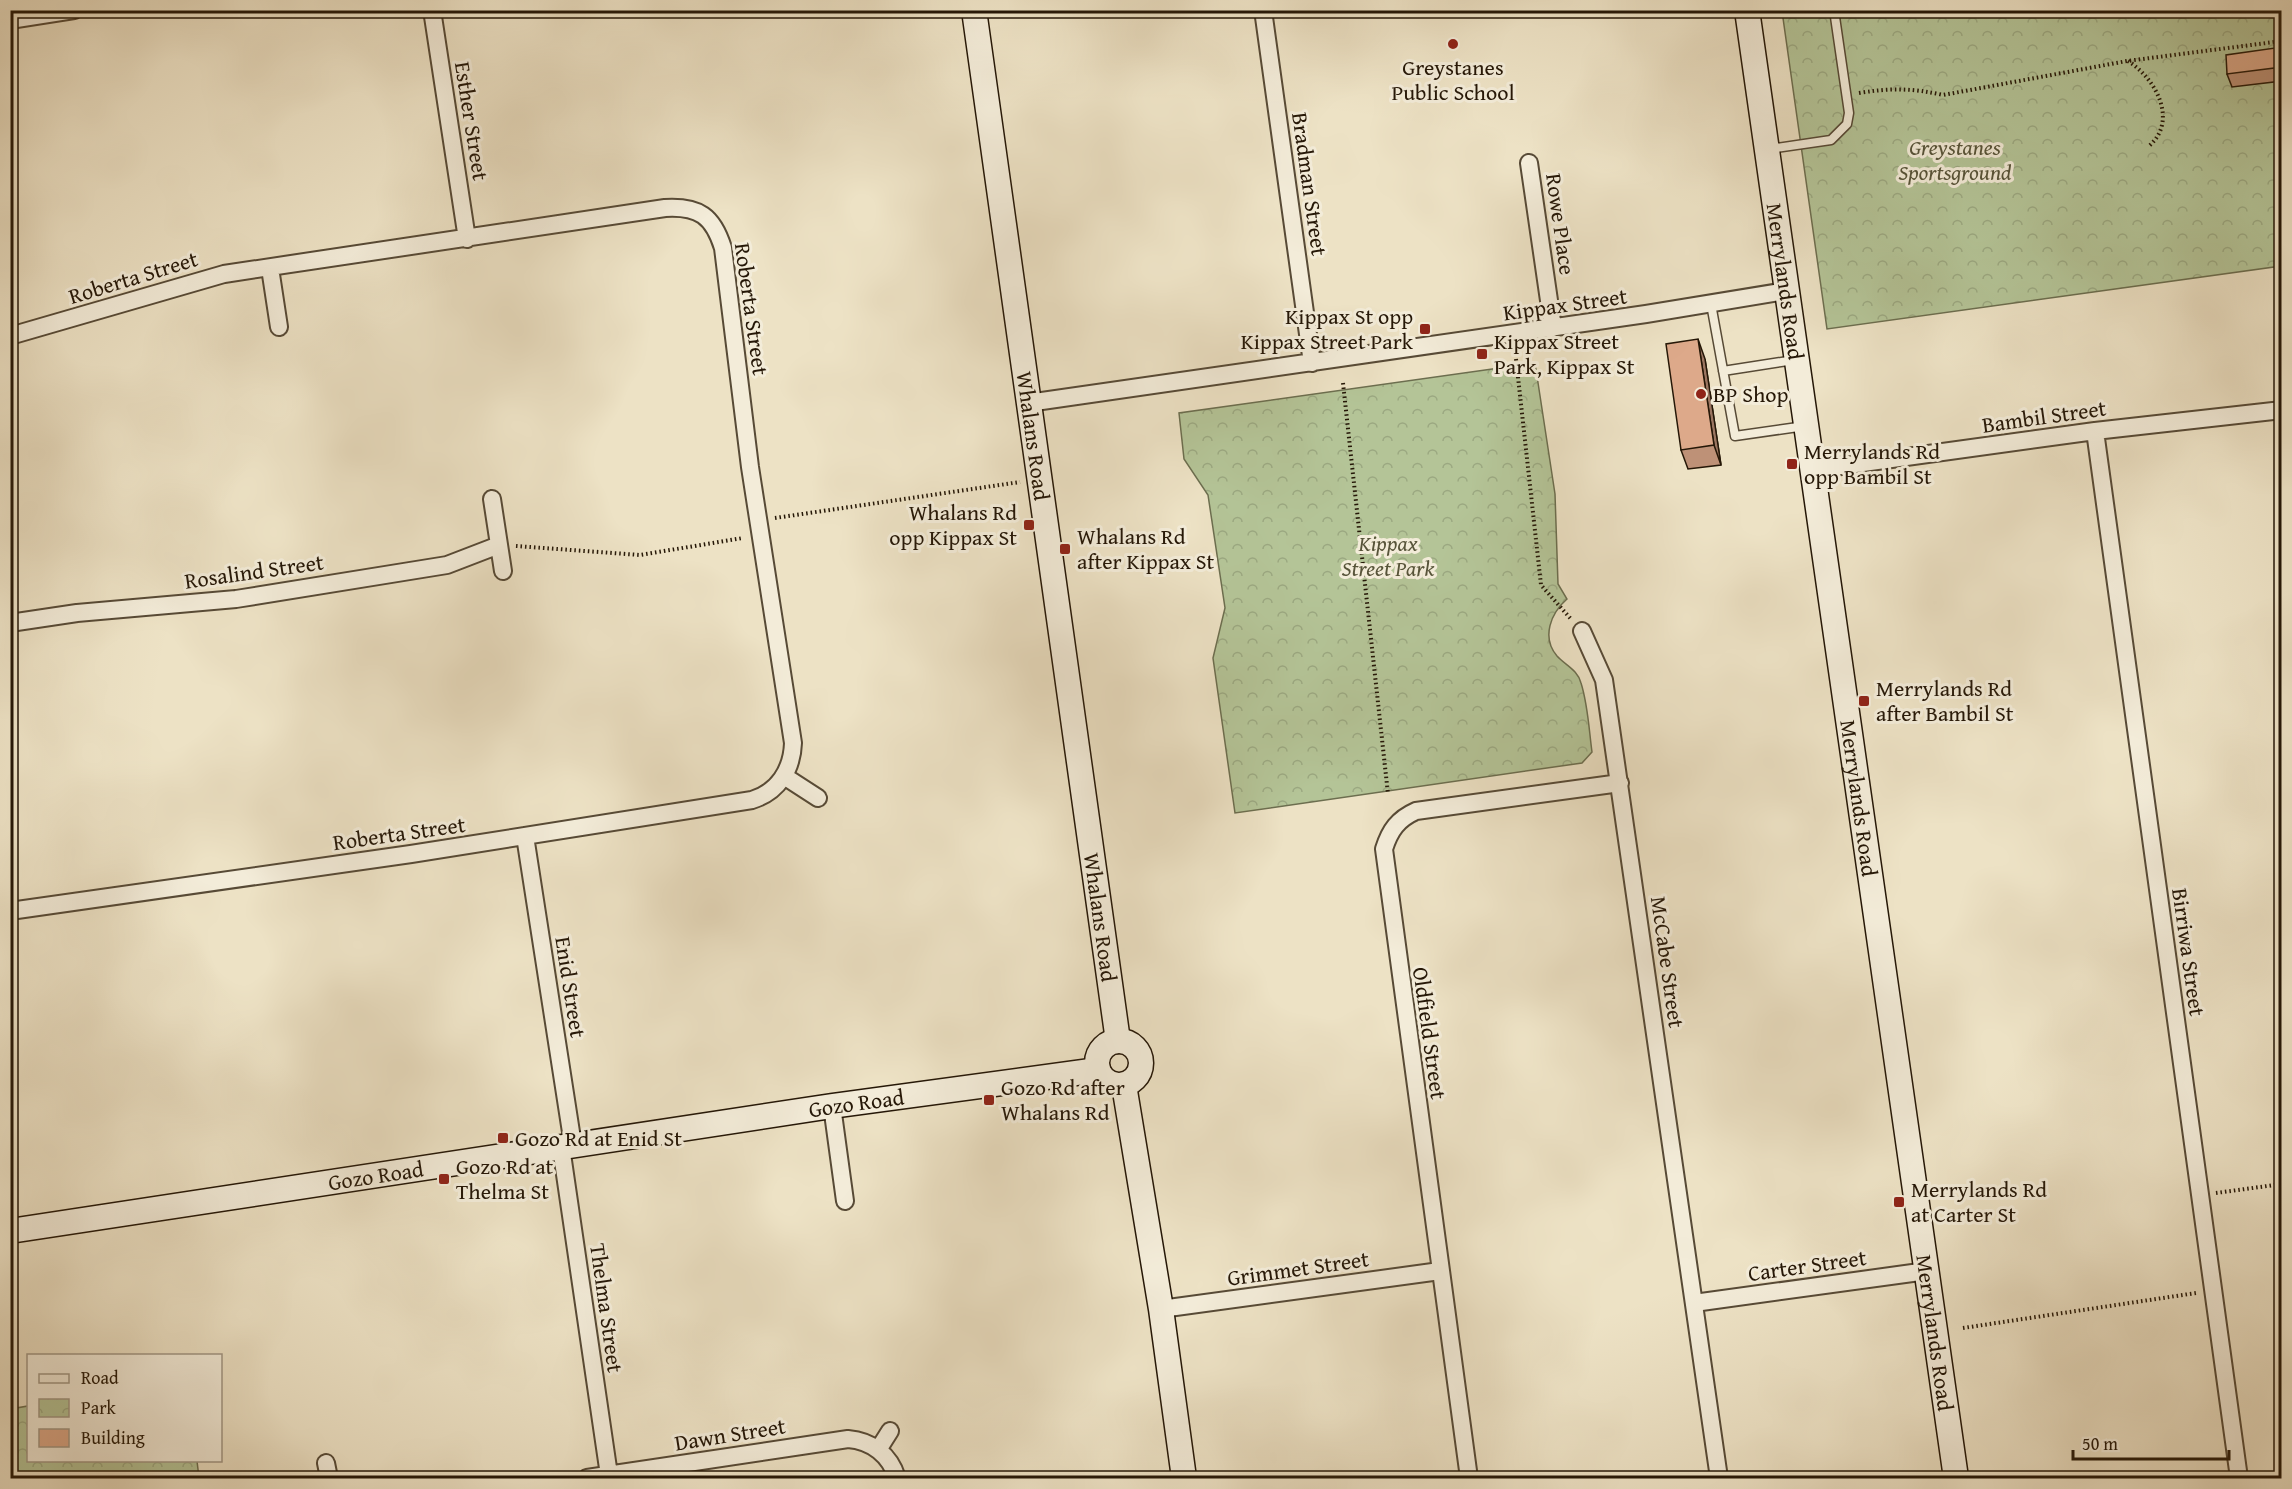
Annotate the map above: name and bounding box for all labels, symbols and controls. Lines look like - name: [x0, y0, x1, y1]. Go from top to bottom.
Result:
- marker: Greystanes Public School: [1446, 37, 1460, 51]
- place label: Greystanes Public School: [1391, 51, 1515, 108]
- street label: Esther Street: [447, 59, 497, 183]
- street label: Bradman Street: [1284, 110, 1336, 258]
- park label: Greystanes Sportsground: [1898, 131, 2012, 188]
- street label: Rowe Place: [1538, 171, 1584, 277]
- street label: Merrylands Road: [1759, 201, 1813, 362]
- street label: Roberta Street: [727, 241, 777, 377]
- street label: Roberta Street: [65, 242, 202, 312]
- street label: Kippax Street: [1501, 279, 1629, 329]
- place label: Kippax St opp Kippax Street Park: [1241, 300, 1414, 357]
- marker: Kippax St opp Kippax Street Park: [1418, 322, 1432, 336]
- place label: Kippax Street Park, Kippax St: [1494, 325, 1635, 382]
- marker: Kippax Street Park, Kippax St: [1475, 347, 1489, 361]
- street label: Whalans Road: [1009, 369, 1058, 503]
- place label: BP Shop: [1713, 378, 1788, 410]
- marker: BP Shop: [1694, 387, 1708, 401]
- street label: Bambil Street: [1980, 391, 2108, 441]
- place label: Merrylands Rd opp Bambil St: [1804, 435, 1940, 492]
- marker: Merrylands Rd opp Bambil St: [1785, 457, 1799, 471]
- place label: Whalans Rd opp Kippax St: [889, 496, 1017, 553]
- marker: Whalans Rd opp Kippax St: [1022, 518, 1036, 532]
- place label: Whalans Rd after Kippax St: [1077, 520, 1215, 577]
- park label: Kippax Street Park: [1342, 527, 1435, 584]
- marker: Whalans Rd after Kippax St: [1058, 542, 1072, 556]
- street label: Rosalind Street: [182, 545, 326, 597]
- place label: Merrylands Rd after Bambil St: [1876, 672, 2014, 729]
- marker: Merrylands Rd after Bambil St: [1857, 694, 1871, 708]
- street label: Merrylands Road: [1832, 718, 1886, 879]
- street label: Roberta Street: [331, 808, 467, 858]
- street label: Whalans Road: [1076, 851, 1126, 984]
- street label: Birriwa Street: [2164, 886, 2214, 1018]
- street label: McCabe Street: [1643, 894, 1693, 1030]
- street label: Enid Street: [547, 934, 595, 1040]
- street label: Oldfield Street: [1405, 965, 1455, 1101]
- place label: Gozo Rd after Whalans Rd: [1001, 1071, 1125, 1128]
- street label: Gozo Road: [806, 1080, 906, 1125]
- marker: Gozo Rd after Whalans Rd: [982, 1093, 996, 1107]
- place label: Gozo Rd at Enid St: [515, 1122, 682, 1154]
- marker: Gozo Rd at Enid St: [496, 1131, 510, 1145]
- place label: Gozo Rd at Thelma St: [456, 1150, 554, 1207]
- street label: Gozo Road: [326, 1152, 426, 1198]
- marker: Gozo Rd at Thelma St: [437, 1172, 451, 1186]
- place label: Merrylands Rd at Carter St: [1911, 1173, 2047, 1230]
- marker: Merrylands Rd at Carter St: [1892, 1195, 1906, 1209]
- street label: Thelma Street: [582, 1241, 632, 1375]
- street label: Carter Street: [1746, 1241, 1868, 1289]
- street label: Grimmet Street: [1225, 1242, 1371, 1294]
- street label: Merrylands Road: [1908, 1252, 1962, 1413]
- legend: [27, 1354, 222, 1462]
- text: Road: [81, 1364, 119, 1391]
- text: Park: [81, 1394, 117, 1421]
- street label: Dawn Street: [672, 1409, 788, 1459]
- scale bar: [2073, 1423, 2229, 1461]
- text: Building: [81, 1424, 145, 1451]
- text: 50 m: [2082, 1430, 2118, 1457]

